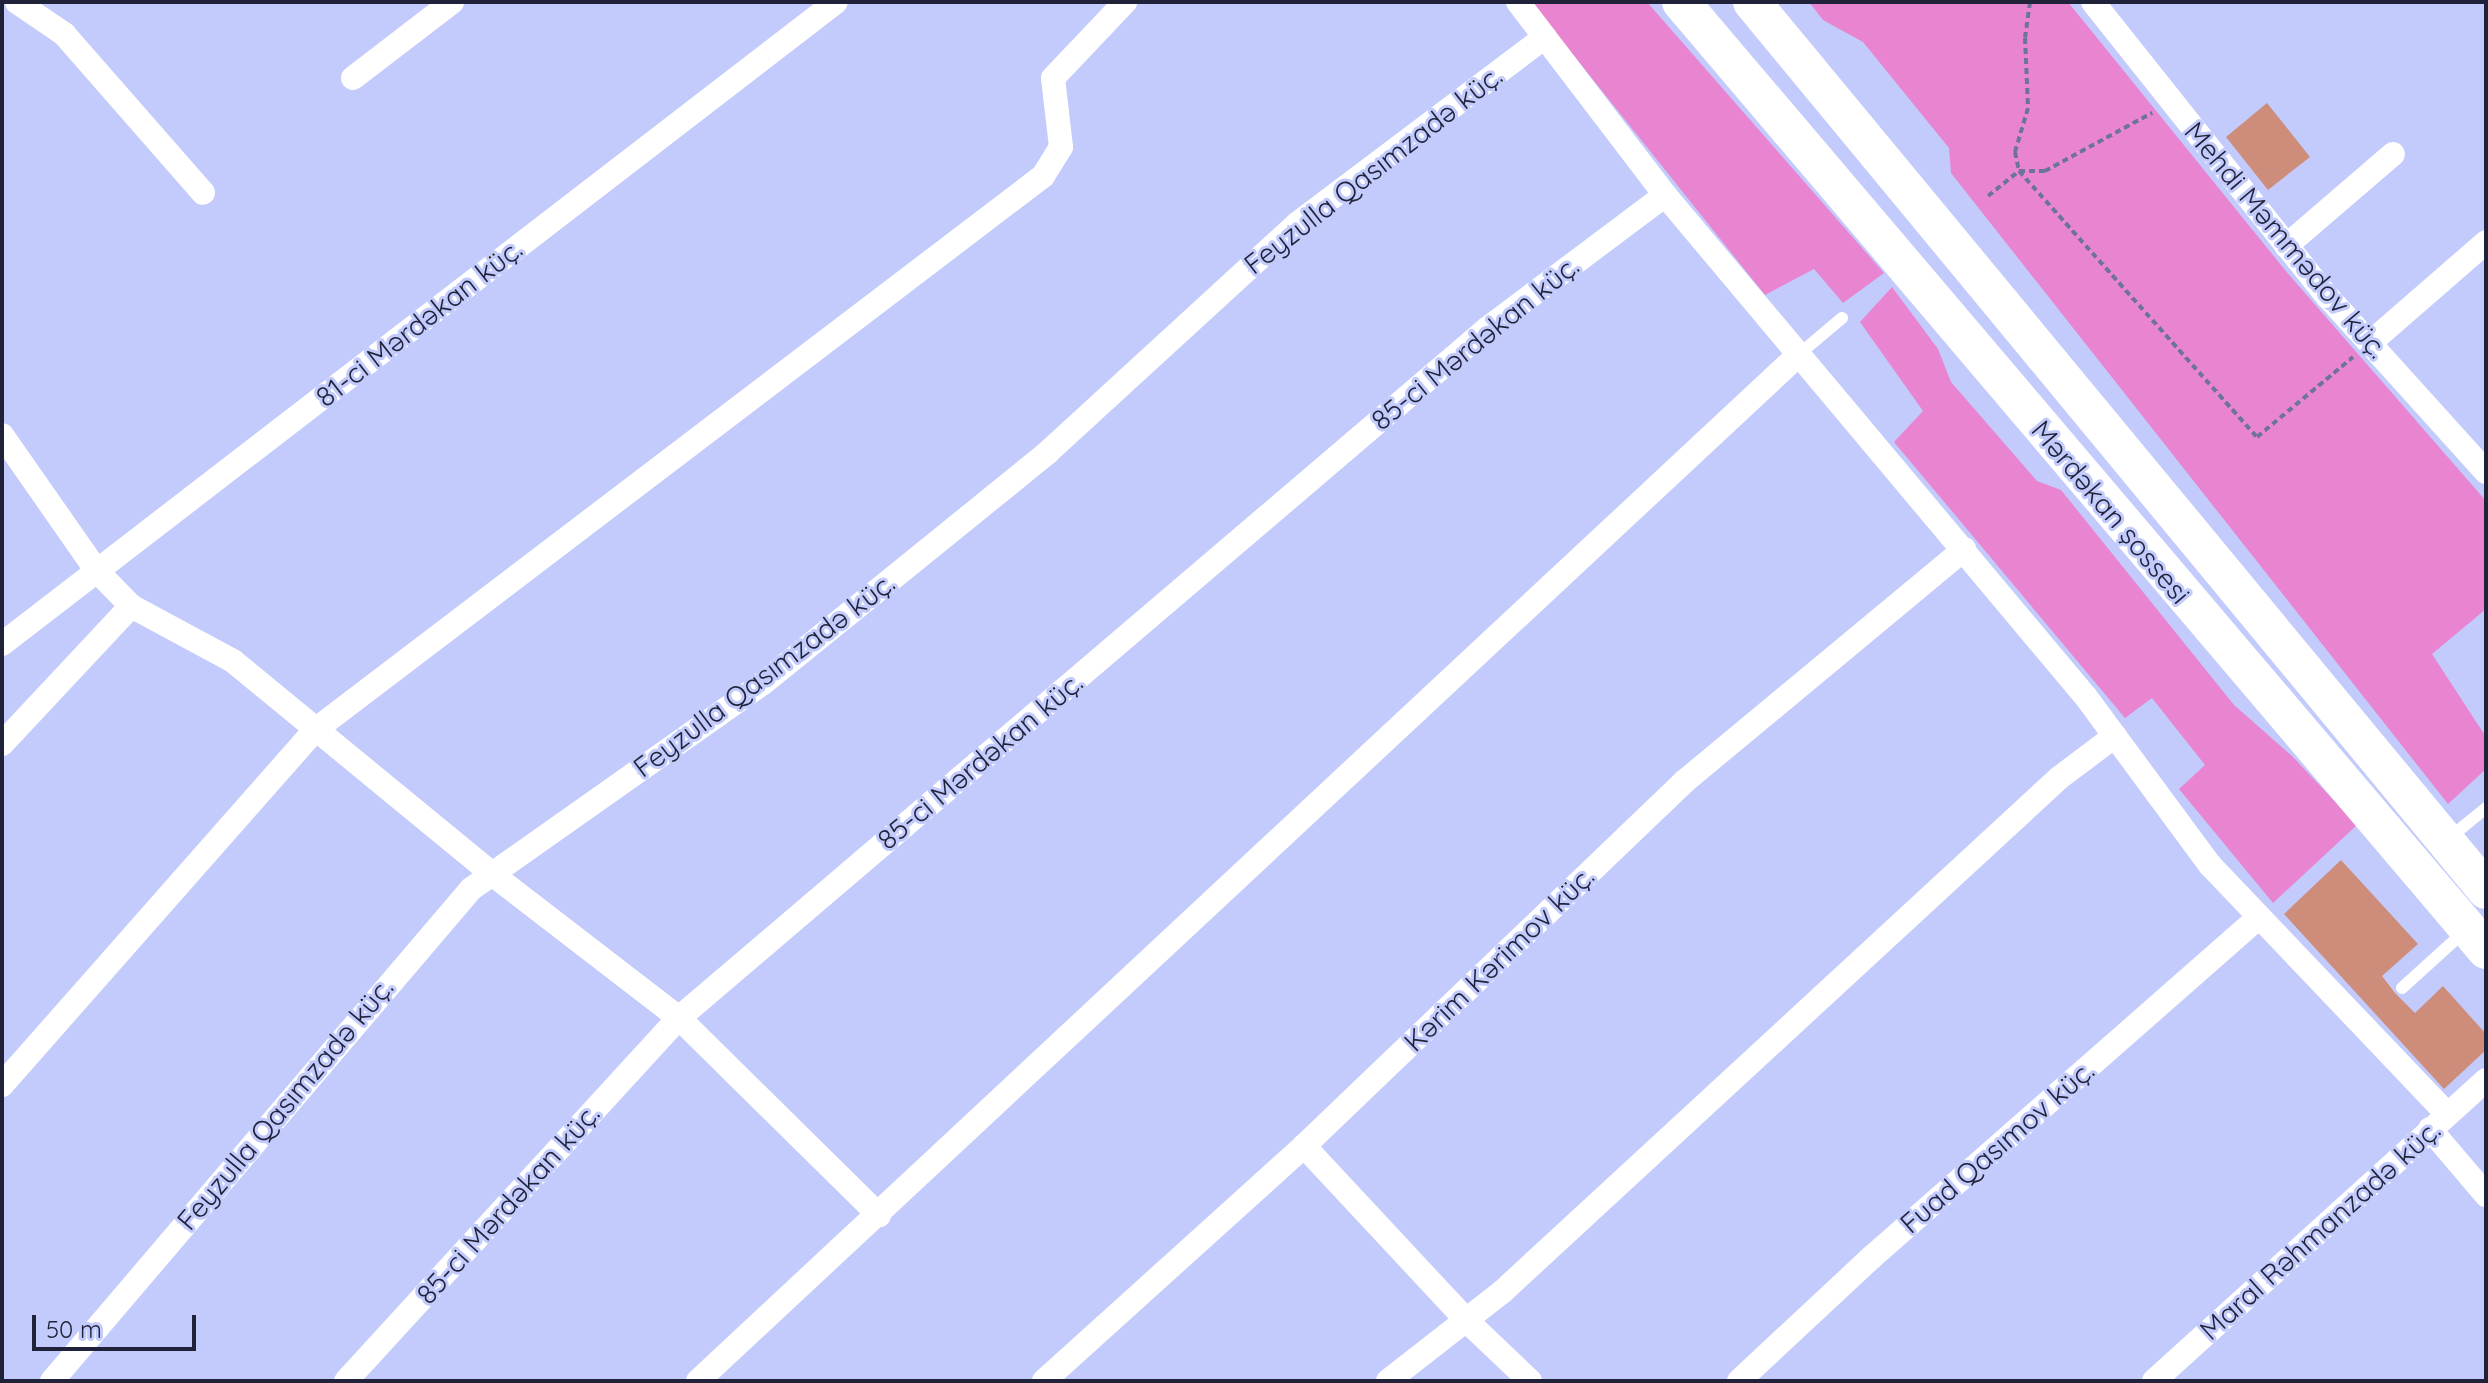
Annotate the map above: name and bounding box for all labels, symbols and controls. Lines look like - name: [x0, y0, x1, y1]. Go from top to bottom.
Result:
- street label: Feyzulla Qasımzadə küç.: [1237, 59, 1509, 281]
- street label: Mehdi Məmmədov küç.: [2177, 115, 2395, 365]
- street label: 81-ci Mərdəkan küç.: [309, 232, 529, 414]
- street label: 85-ci Mərdəkan küç.: [1364, 249, 1586, 437]
- street label: Mərdəkan şossesi: [2025, 414, 2197, 610]
- street label: Feyzulla Qasımzadə küç.: [627, 566, 901, 784]
- street label: 85-ci Mərdəkan küç.: [871, 665, 1089, 857]
- street label: Kərim Kərimov küç.: [1397, 860, 1601, 1058]
- street label: Feyzulla Qasımzadə küç.: [170, 971, 400, 1237]
- street label: Fuad Qasımov küç.: [1893, 1054, 2101, 1240]
- street label: 85-ci Mərdəkan küç.: [409, 1097, 607, 1311]
- street label: Maral Rəhmanzadə küç.: [2193, 1113, 2447, 1347]
- scale bar: [36, 1299, 200, 1349]
- text: 50 m: [46, 1314, 102, 1344]

